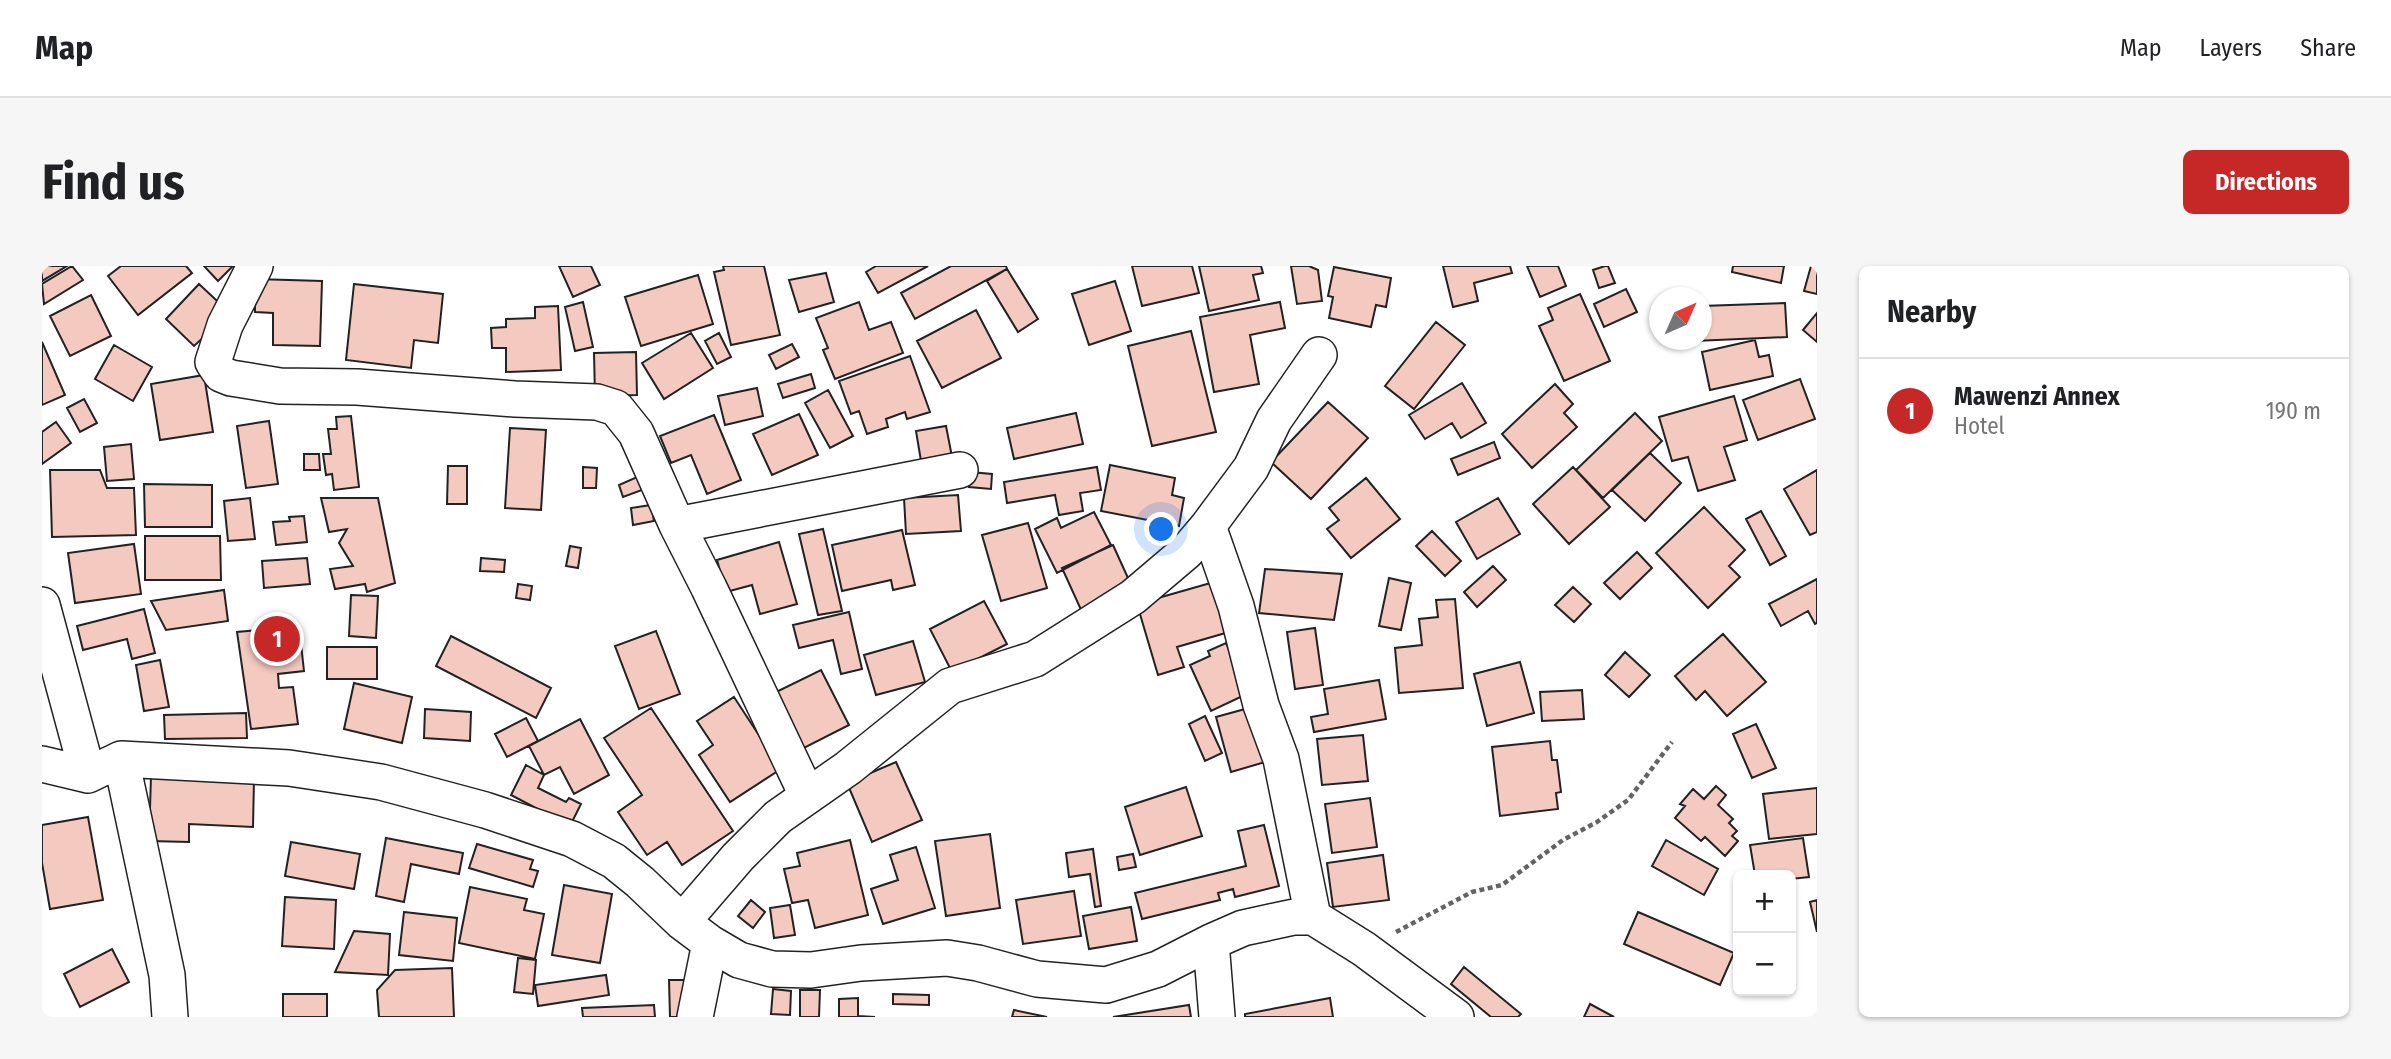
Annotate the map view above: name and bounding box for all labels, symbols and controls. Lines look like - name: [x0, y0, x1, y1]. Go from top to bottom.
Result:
- text: Map: [35, 28, 93, 68]
- text: Map: [2120, 34, 2162, 62]
- text: Layers: [2200, 34, 2262, 62]
- text: Share: [2300, 34, 2356, 62]
- button: Directions: [2183, 150, 2349, 214]
- text: Find us: [42, 153, 185, 212]
- north arrow: [1649, 287, 1712, 350]
- text: Nearby: [1887, 294, 1976, 330]
- text: Mawenzi Annex: [1954, 381, 2120, 412]
- text: 1: [1905, 397, 1915, 425]
- text: 190 m: [2266, 397, 2321, 425]
- text: Hotel: [1954, 412, 2005, 440]
- your location: [1144, 512, 1178, 546]
- pin: 1: [254, 613, 300, 665]
- map controls: [1733, 870, 1796, 996]
- button: +: [1733, 870, 1796, 933]
- button: −: [1733, 933, 1796, 996]

